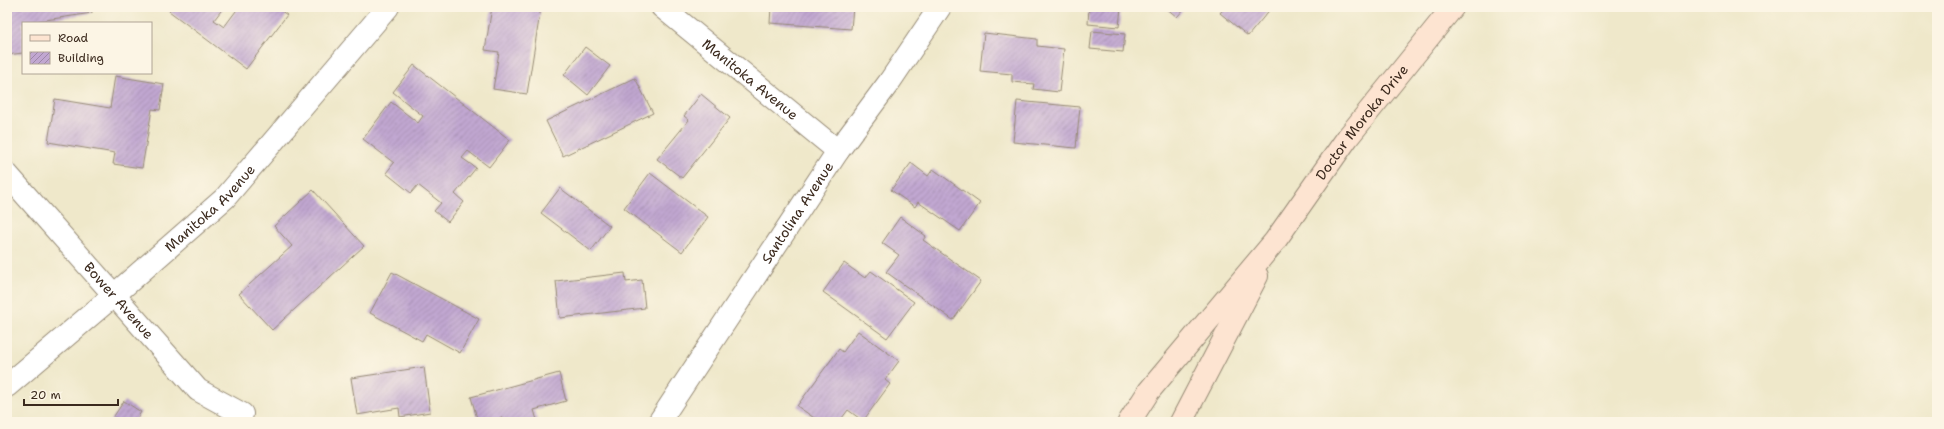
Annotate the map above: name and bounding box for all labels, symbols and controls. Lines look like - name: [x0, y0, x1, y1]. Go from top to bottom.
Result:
- legend: [22, 22, 152, 74]
- text: Road: [58, 30, 89, 46]
- street label: Manitoka Avenue: [698, 35, 802, 124]
- text: Building: [58, 50, 104, 66]
- street label: Doctor Moroka Drive: [1312, 61, 1412, 183]
- street label: Santolina Avenue: [757, 158, 837, 267]
- street label: Manitoka Avenue: [161, 160, 259, 256]
- street label: Bower Avenue: [80, 258, 158, 343]
- scale bar: [24, 381, 118, 407]
- text: 20 m: [30, 387, 61, 403]

